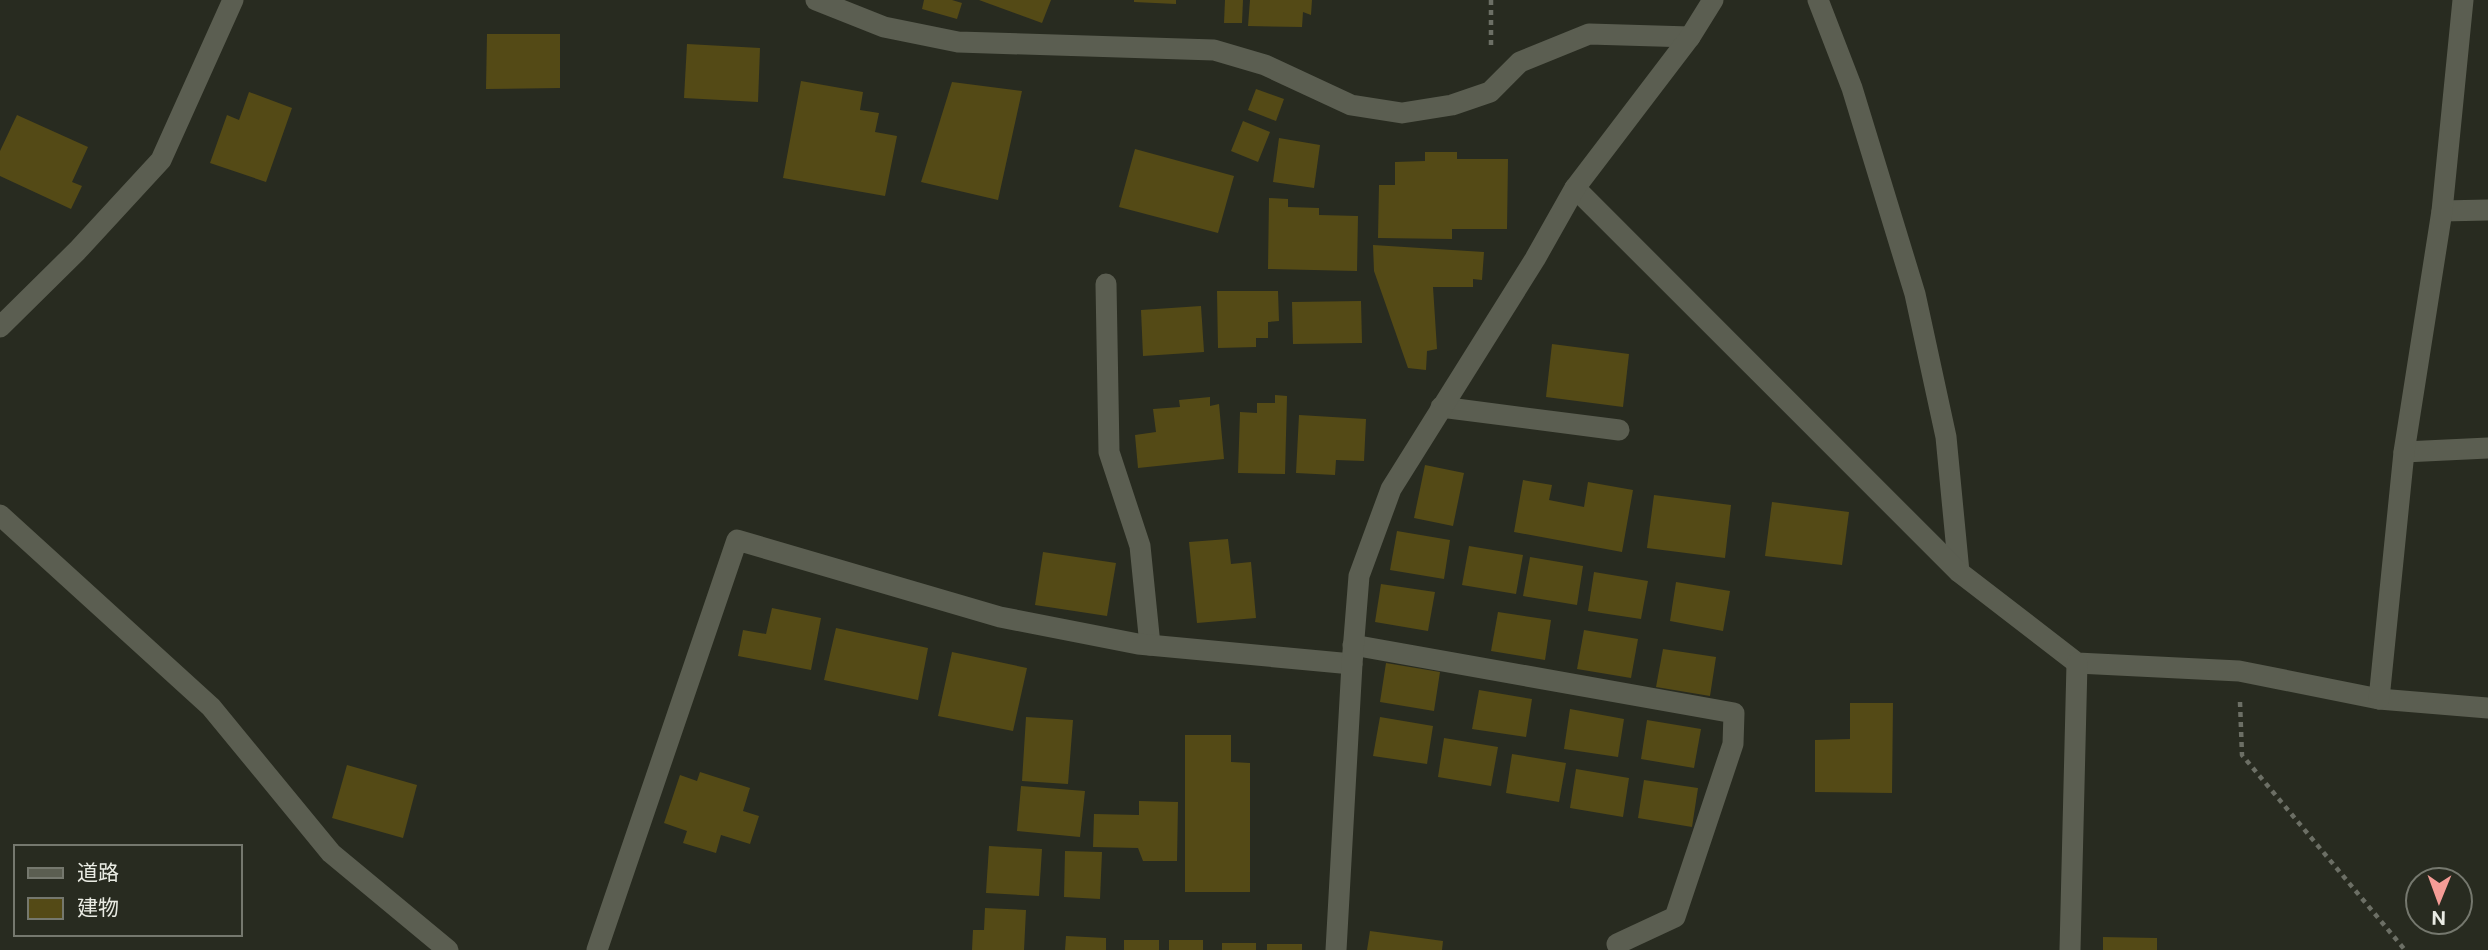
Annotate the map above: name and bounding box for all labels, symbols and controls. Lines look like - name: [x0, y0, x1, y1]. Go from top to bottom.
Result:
- legend: [14, 845, 242, 936]
- text: 道路: [77, 860, 119, 885]
- north arrow: [2404, 866, 2474, 936]
- text: 建物: [77, 895, 119, 920]
- text: N: [2431, 907, 2446, 929]

